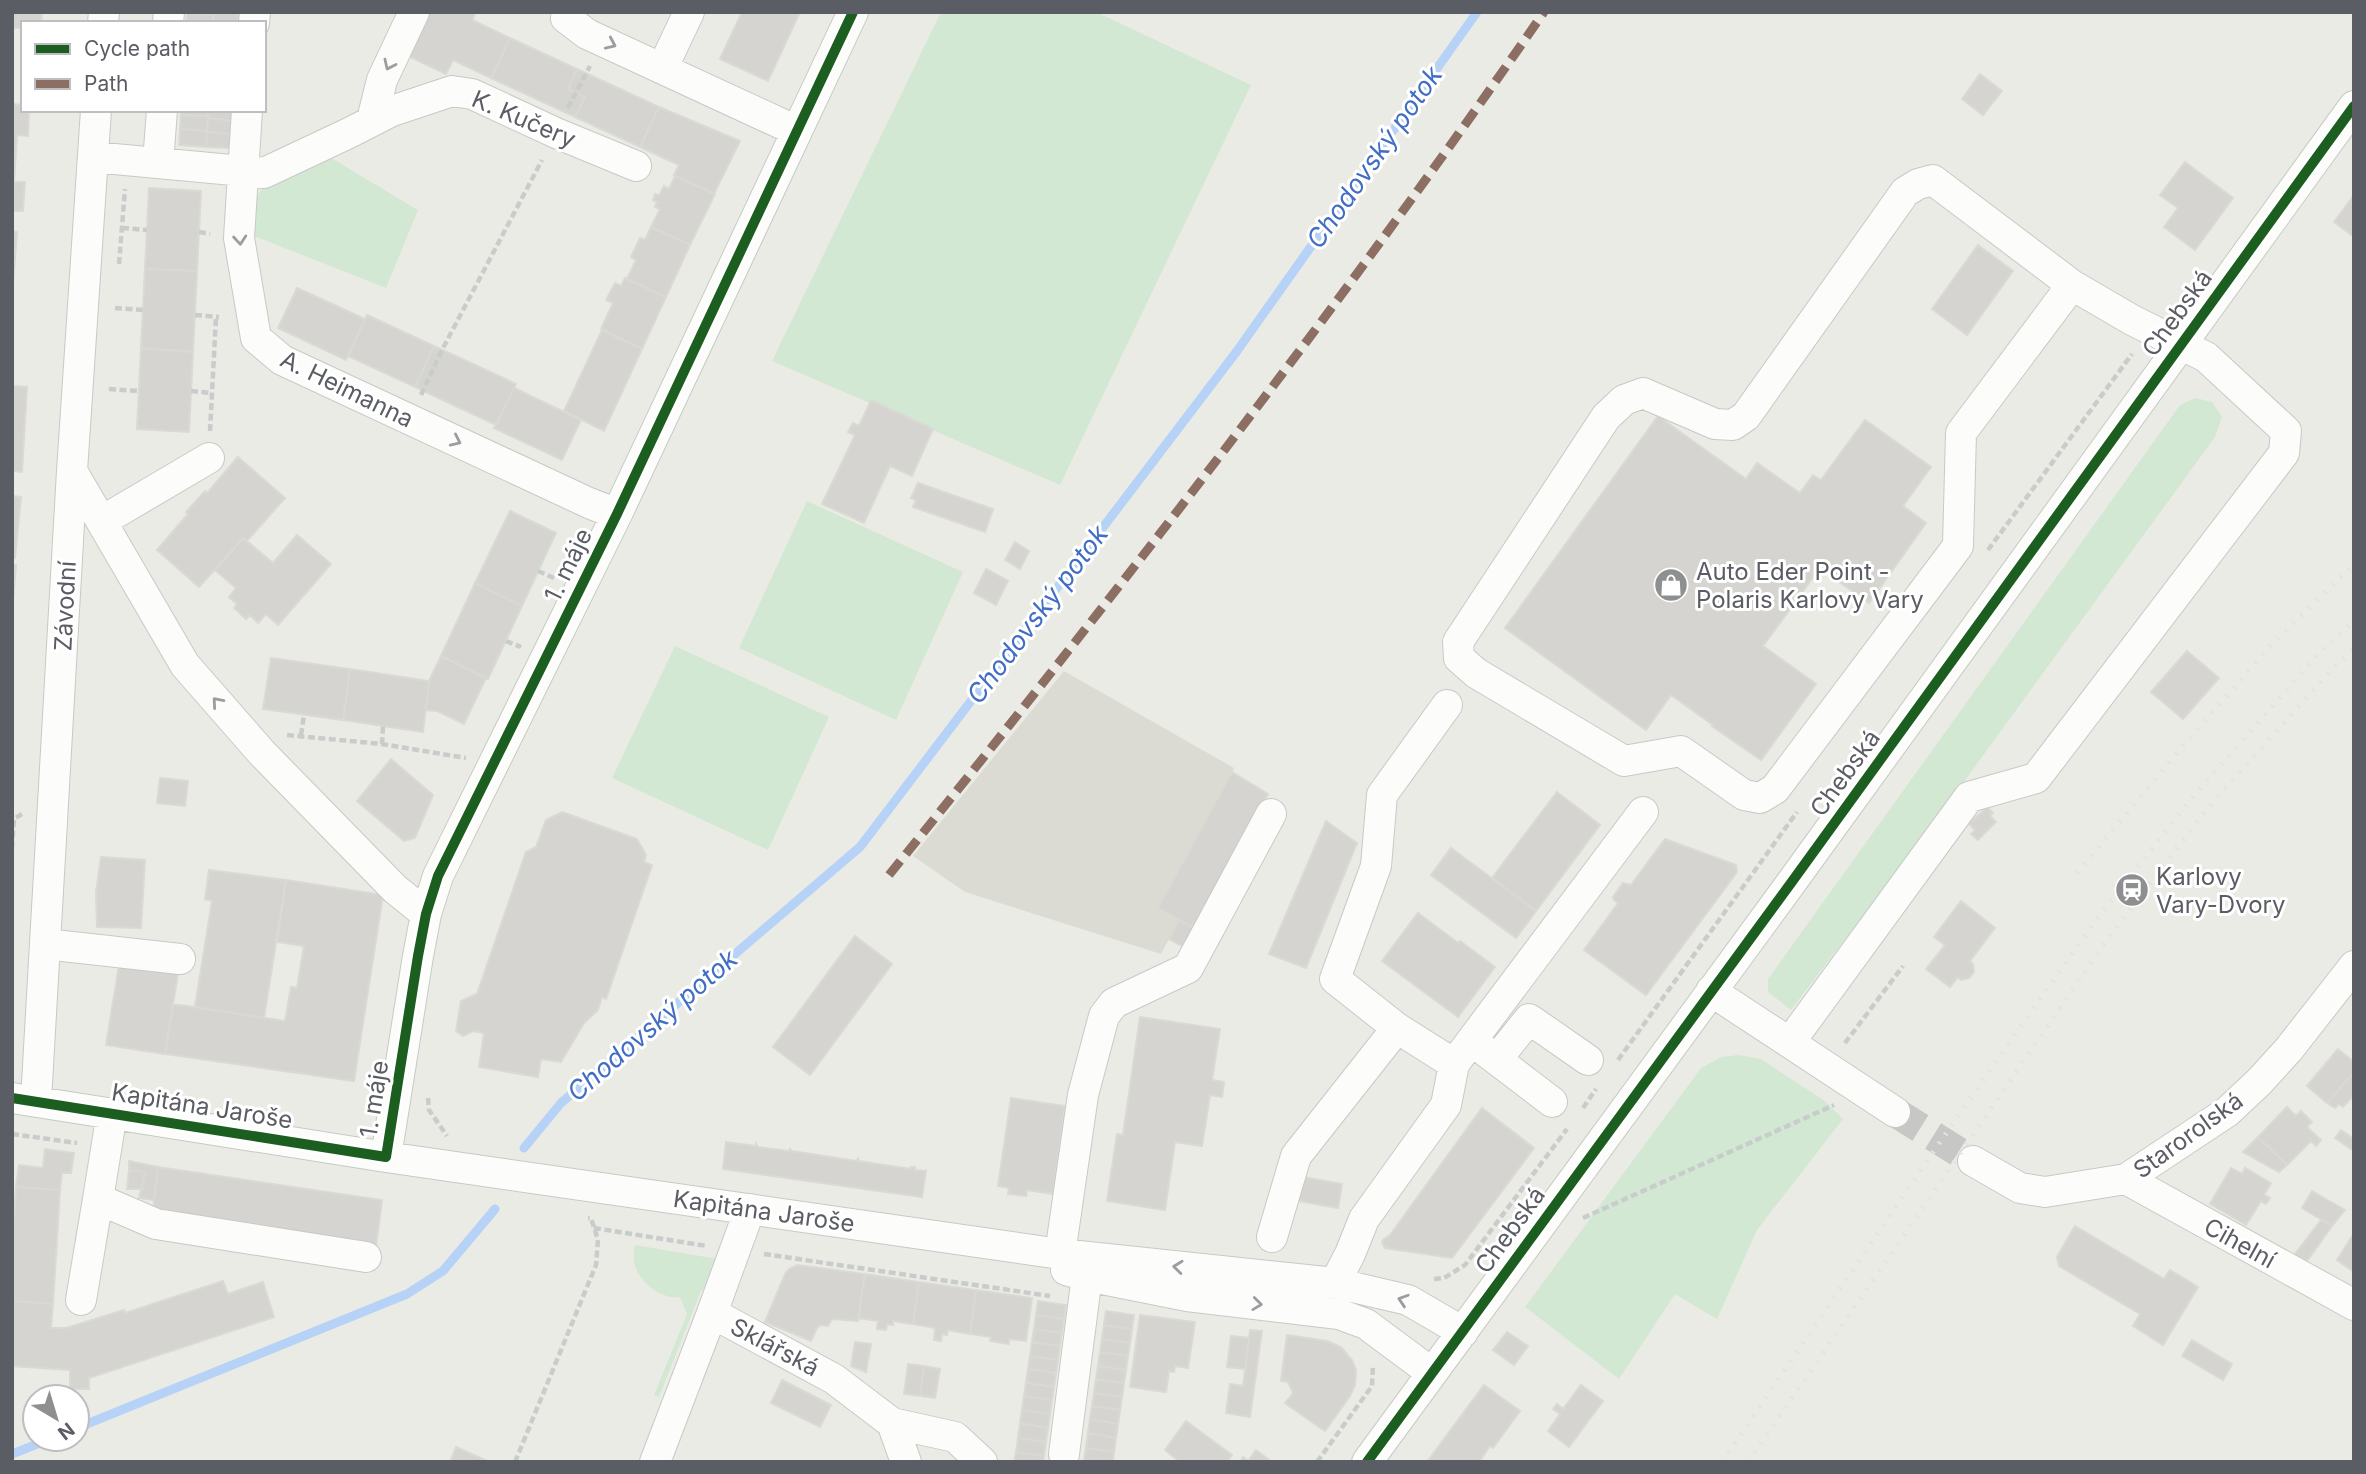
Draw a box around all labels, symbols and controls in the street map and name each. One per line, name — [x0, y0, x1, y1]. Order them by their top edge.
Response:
legend — [21, 21, 266, 112]
text: Cycle path — [84, 36, 190, 61]
one-way arrow — [604, 36, 616, 50]
one-way arrow — [384, 58, 398, 70]
water label: Chodovský potok — [1300, 59, 1449, 254]
text: Path — [84, 71, 129, 96]
street label: K. Kučery — [468, 84, 580, 154]
one-way arrow — [232, 235, 247, 246]
street label: Chebská — [2136, 264, 2218, 362]
street label: A. Heimanna — [276, 344, 418, 434]
one-way arrow — [449, 433, 461, 447]
water label: Chodovský potok — [960, 518, 1115, 709]
street label: 1. máje — [538, 524, 598, 606]
place label: Auto Eder Point - Polaris Karlovy Vary — [1696, 557, 1924, 614]
street label: Závodní — [48, 560, 82, 652]
shop icon: Auto Eder Point - Polaris Karlovy Vary — [1652, 566, 1690, 604]
one-way arrow — [213, 697, 225, 710]
street label: Chebská — [1804, 724, 1886, 822]
place label: Karlovy Vary-Dvory — [2156, 862, 2285, 919]
station icon: Karlovy Vary-Dvory — [2113, 871, 2151, 909]
water label: Chodovský potok — [561, 942, 744, 1107]
street label: 1. máje — [354, 1058, 394, 1140]
street label: Kapitána Jaroše — [109, 1077, 295, 1135]
street label: Starorolská — [2128, 1086, 2248, 1184]
street label: Chebská — [1469, 1181, 1551, 1279]
street label: Kapitána Jaroše — [671, 1184, 857, 1238]
street label: Cihelní — [2199, 1212, 2281, 1275]
one-way arrow — [1173, 1260, 1184, 1275]
one-way arrow — [1397, 1294, 1409, 1308]
one-way arrow — [1251, 1297, 1263, 1312]
street label: Sklářská — [726, 1312, 824, 1382]
north arrow — [21, 1383, 91, 1453]
text: N — [53, 1417, 79, 1445]

